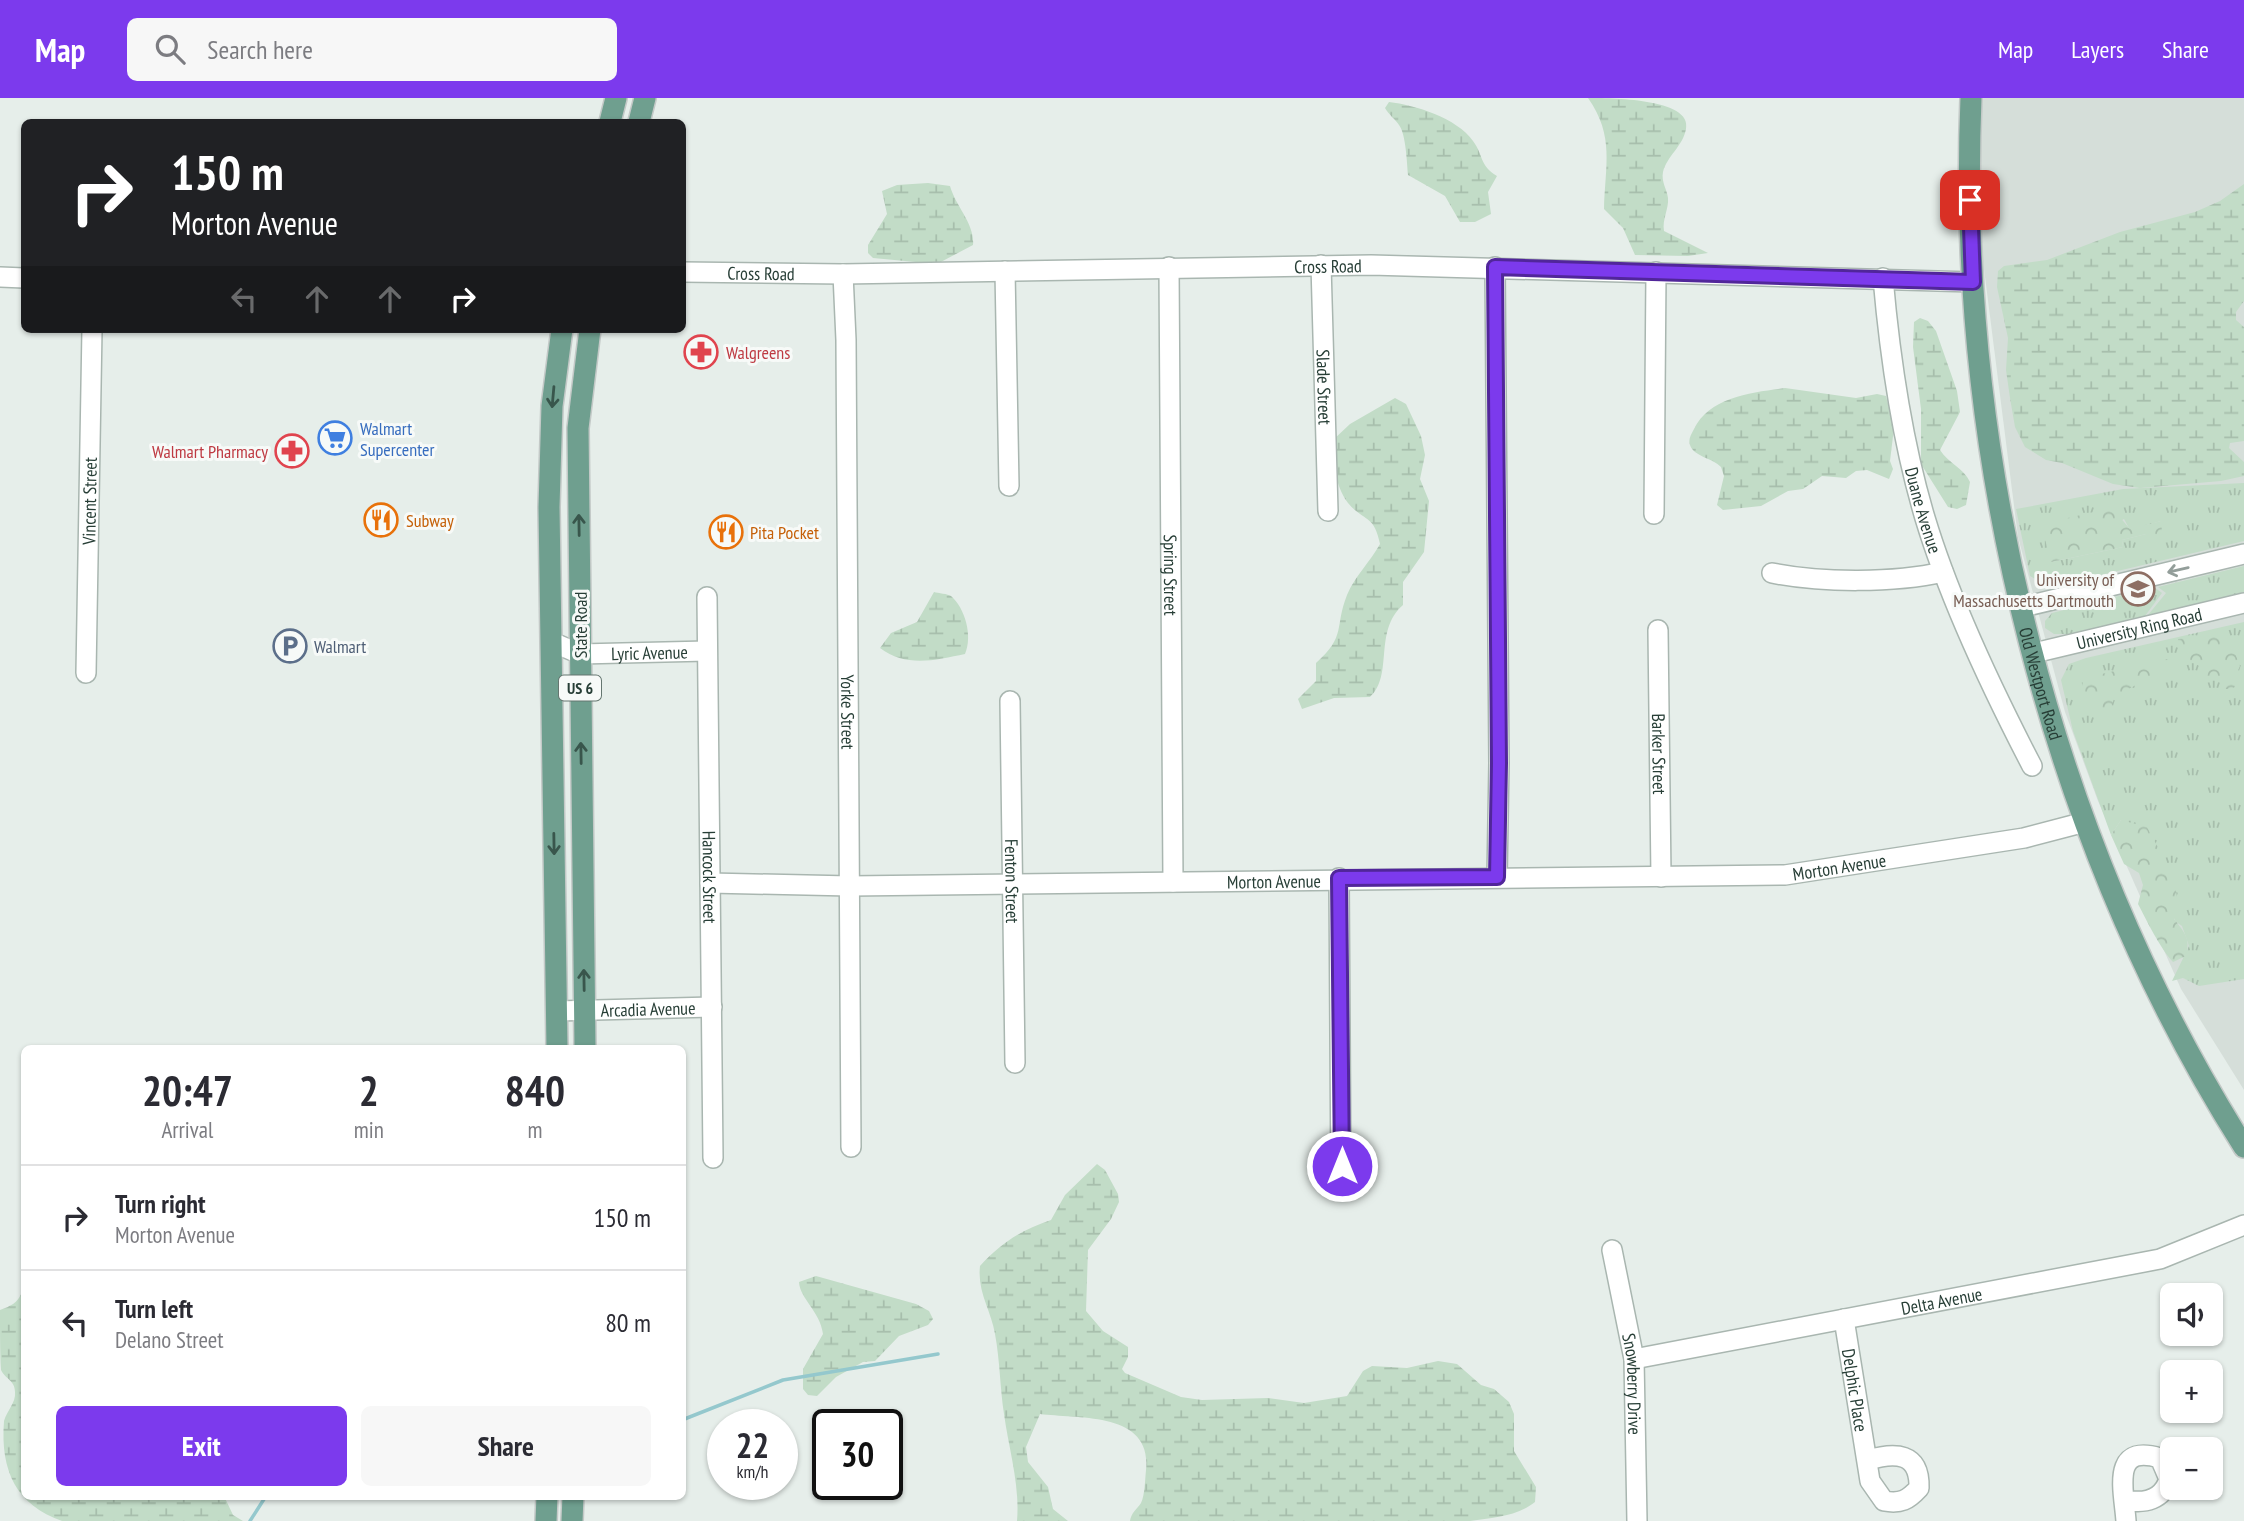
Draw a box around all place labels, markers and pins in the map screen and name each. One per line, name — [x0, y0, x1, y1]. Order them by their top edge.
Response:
pin — [1940, 170, 2000, 230]
pharmacy icon: Walgreens — [682, 333, 720, 371]
place label: Walgreens — [726, 341, 790, 364]
place label: Walmart Supercenter — [360, 417, 434, 461]
supermarket icon: Walmart Supercenter — [316, 419, 354, 457]
pharmacy icon: Walmart Pharmacy — [273, 432, 311, 470]
place label: Walmart Pharmacy — [152, 440, 268, 463]
restaurant icon: Subway — [362, 501, 400, 539]
place label: Subway — [406, 509, 454, 532]
restaurant icon: Pita Pocket — [707, 513, 745, 551]
place label: Pita Pocket — [750, 521, 819, 544]
place label: University of Massachusetts Dartmouth — [1953, 568, 2115, 612]
school or university icon: University of Massachusetts Dartmouth — [2119, 570, 2157, 608]
parking icon: Walmart — [271, 627, 309, 665]
place label: Walmart — [314, 635, 366, 658]

